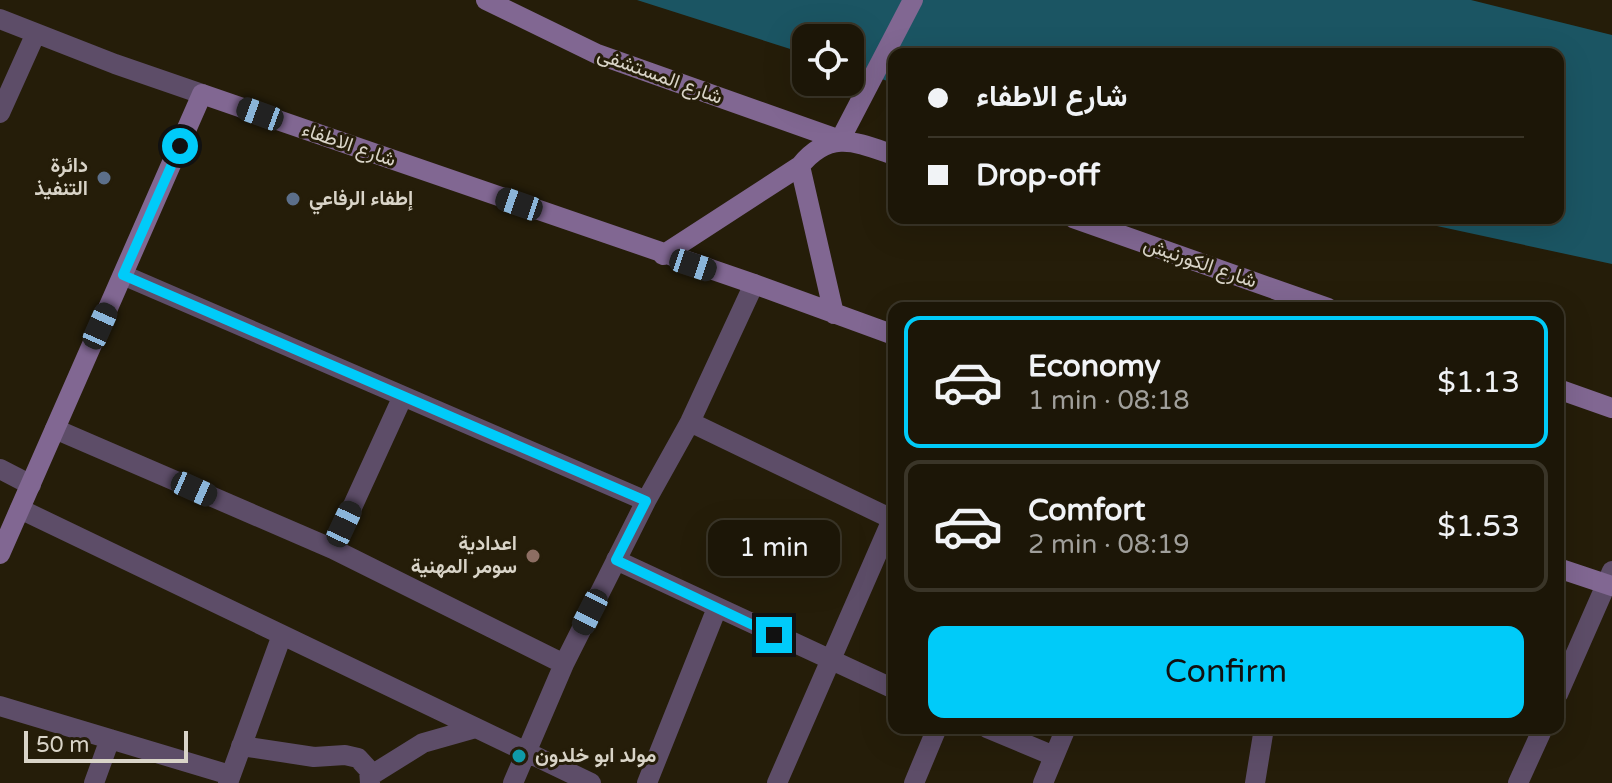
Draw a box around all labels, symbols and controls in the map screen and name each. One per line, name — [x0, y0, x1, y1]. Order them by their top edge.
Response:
map controls — [792, 24, 864, 96]
button: locate — [792, 24, 864, 96]
street label: شارع المستشفى — [594, 42, 726, 111]
text: شارع الاطفاء — [976, 78, 1128, 115]
car — [233, 95, 287, 133]
street label: شارع الاطفاء — [299, 118, 399, 173]
route start — [162, 128, 198, 164]
place label: دائرة التنفيذ — [34, 154, 88, 201]
text: Drop-off — [976, 157, 1100, 194]
marker: دائرة التنفيذ — [95, 169, 113, 187]
car — [492, 185, 546, 223]
place label: إطفاء الرفاعي — [309, 187, 413, 215]
marker: إطفاء الرفاعي — [284, 190, 302, 208]
street label: شارع الكورنيش — [1140, 232, 1260, 295]
car — [666, 246, 720, 284]
car — [79, 299, 121, 353]
icon: car — [932, 346, 1004, 418]
text: Economy — [1028, 348, 1161, 385]
text: $1.13 — [1437, 364, 1520, 401]
text: 1 min · 08:18 — [1028, 385, 1190, 416]
car — [167, 468, 221, 510]
icon: car — [932, 490, 1004, 562]
text: Comfort — [1028, 492, 1146, 529]
car — [323, 497, 365, 551]
text: $1.53 — [1437, 508, 1520, 545]
callout: 1 min — [708, 519, 840, 575]
text: 2 min · 08:19 — [1028, 529, 1190, 560]
place label: اعدادية سومر المهنية — [411, 532, 517, 579]
text: 1 min — [739, 532, 809, 563]
marker: اعدادية سومر المهنية — [524, 547, 542, 565]
car — [568, 585, 612, 639]
route end — [756, 617, 792, 653]
button: Confirm — [928, 626, 1524, 718]
scale bar — [24, 727, 188, 763]
text: 50 m — [36, 732, 90, 758]
place label: مولد ابو خلدون — [535, 744, 657, 768]
marker: مولد ابو خلدون — [510, 747, 528, 765]

